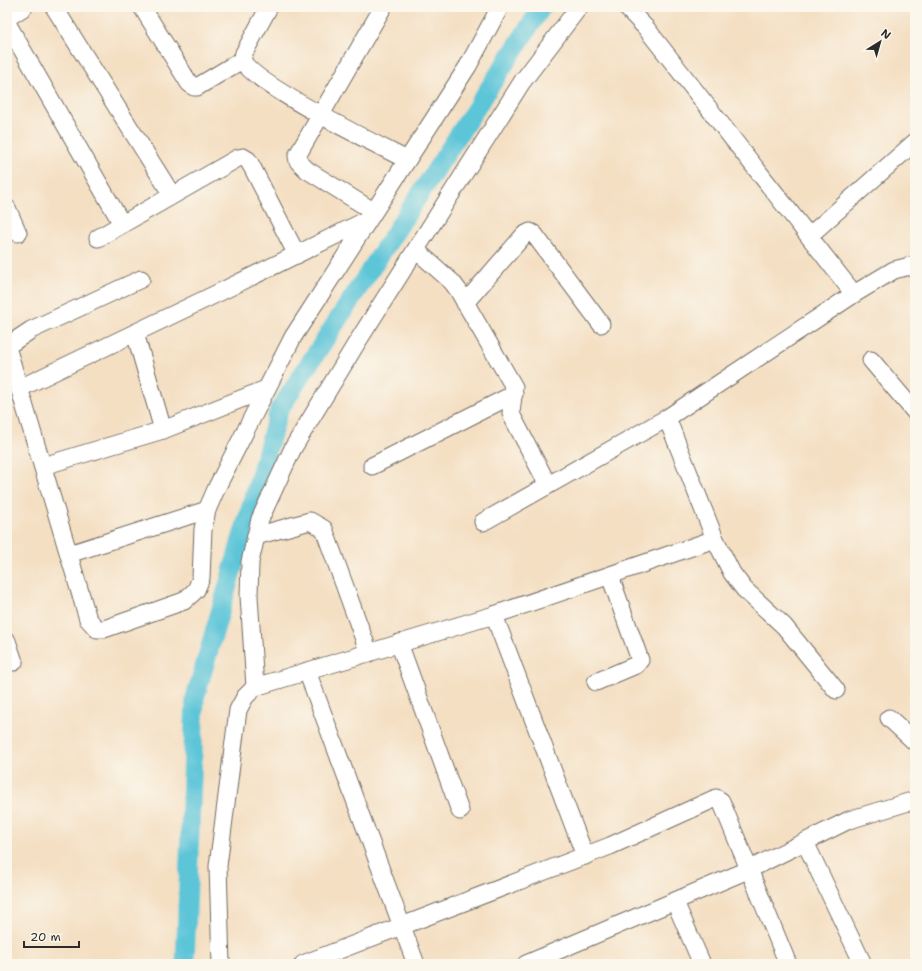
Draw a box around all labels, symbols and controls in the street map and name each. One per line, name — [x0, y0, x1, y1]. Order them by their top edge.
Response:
north arrow — [860, 22, 900, 62]
text: N — [878, 26, 894, 43]
scale bar — [24, 923, 79, 949]
text: 20 m — [30, 929, 61, 945]

